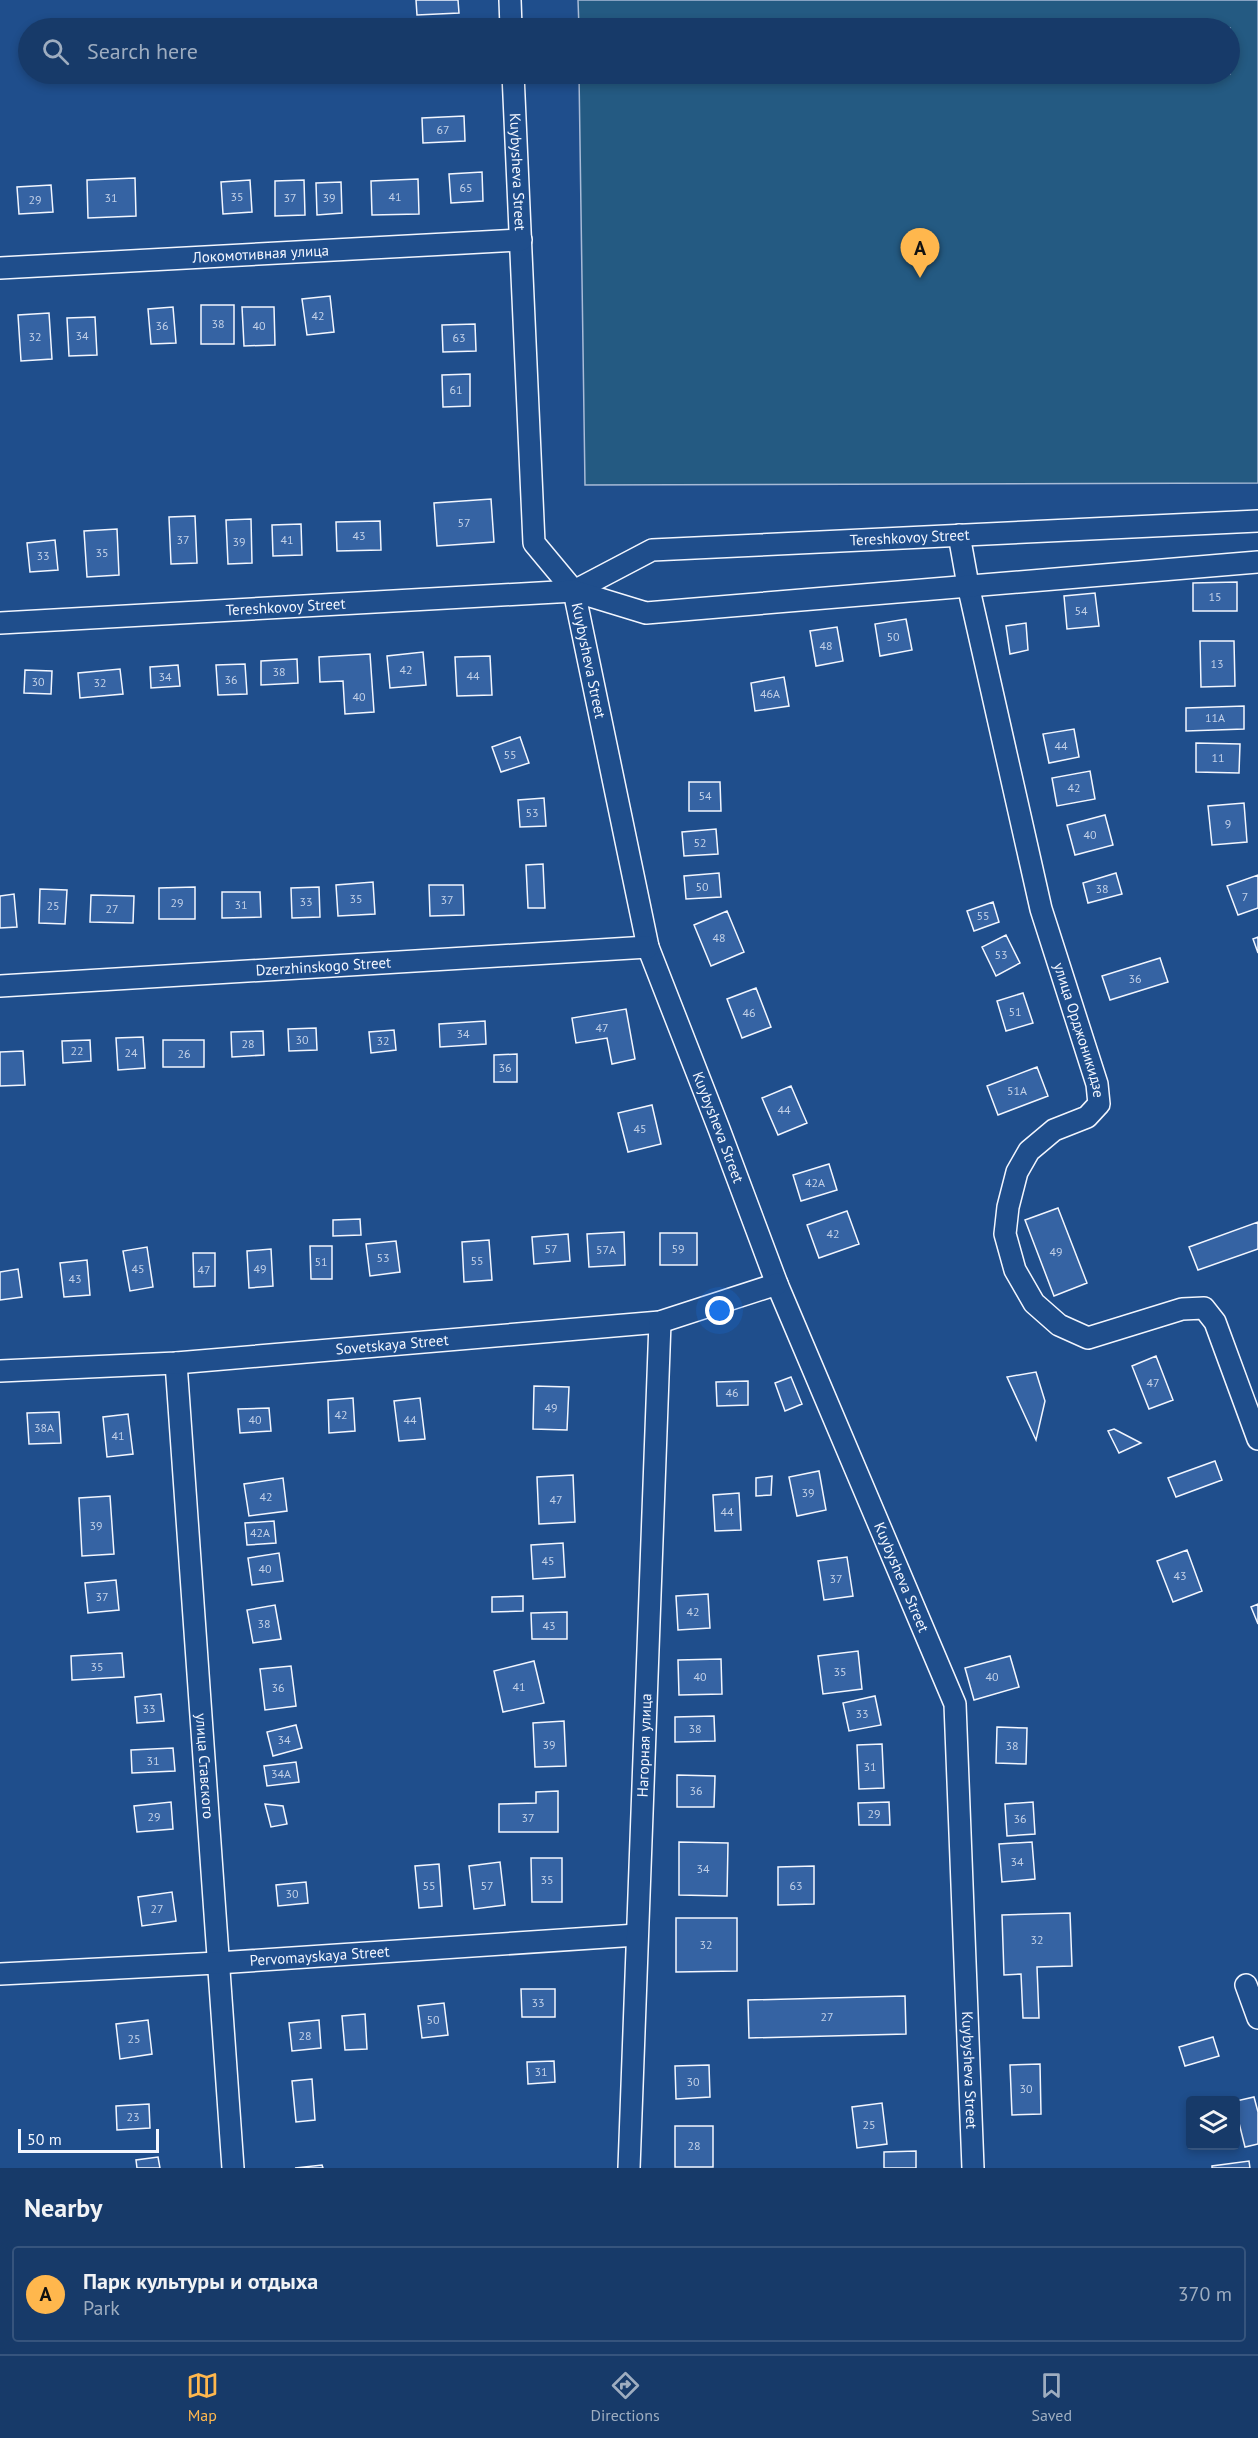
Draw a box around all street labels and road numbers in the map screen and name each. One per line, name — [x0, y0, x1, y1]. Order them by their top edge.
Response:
street label: Kuybysheva Street — [506, 113, 530, 231]
street label: Локомотивная улица — [191, 240, 329, 267]
street label: Tereshkovoy Street — [849, 525, 970, 550]
street label: Tereshkovoy Street — [225, 594, 346, 619]
street label: Kuybysheva Street — [568, 601, 610, 720]
street label: Dzerzhinskogo Street — [255, 952, 392, 980]
street label: улица Орджоникидзе — [1050, 960, 1108, 1098]
street label: Kuybysheva Street — [689, 1069, 748, 1185]
street label: Sovetskaya Street — [335, 1330, 449, 1358]
street label: Kuybysheva Street — [870, 1519, 933, 1635]
street label: Нагорная улица — [633, 1693, 655, 1798]
street label: улица Ставского — [192, 1712, 218, 1819]
street label: Pervomayskaya Street — [249, 1942, 390, 1970]
street label: Kuybysheva Street — [958, 2011, 981, 2129]

